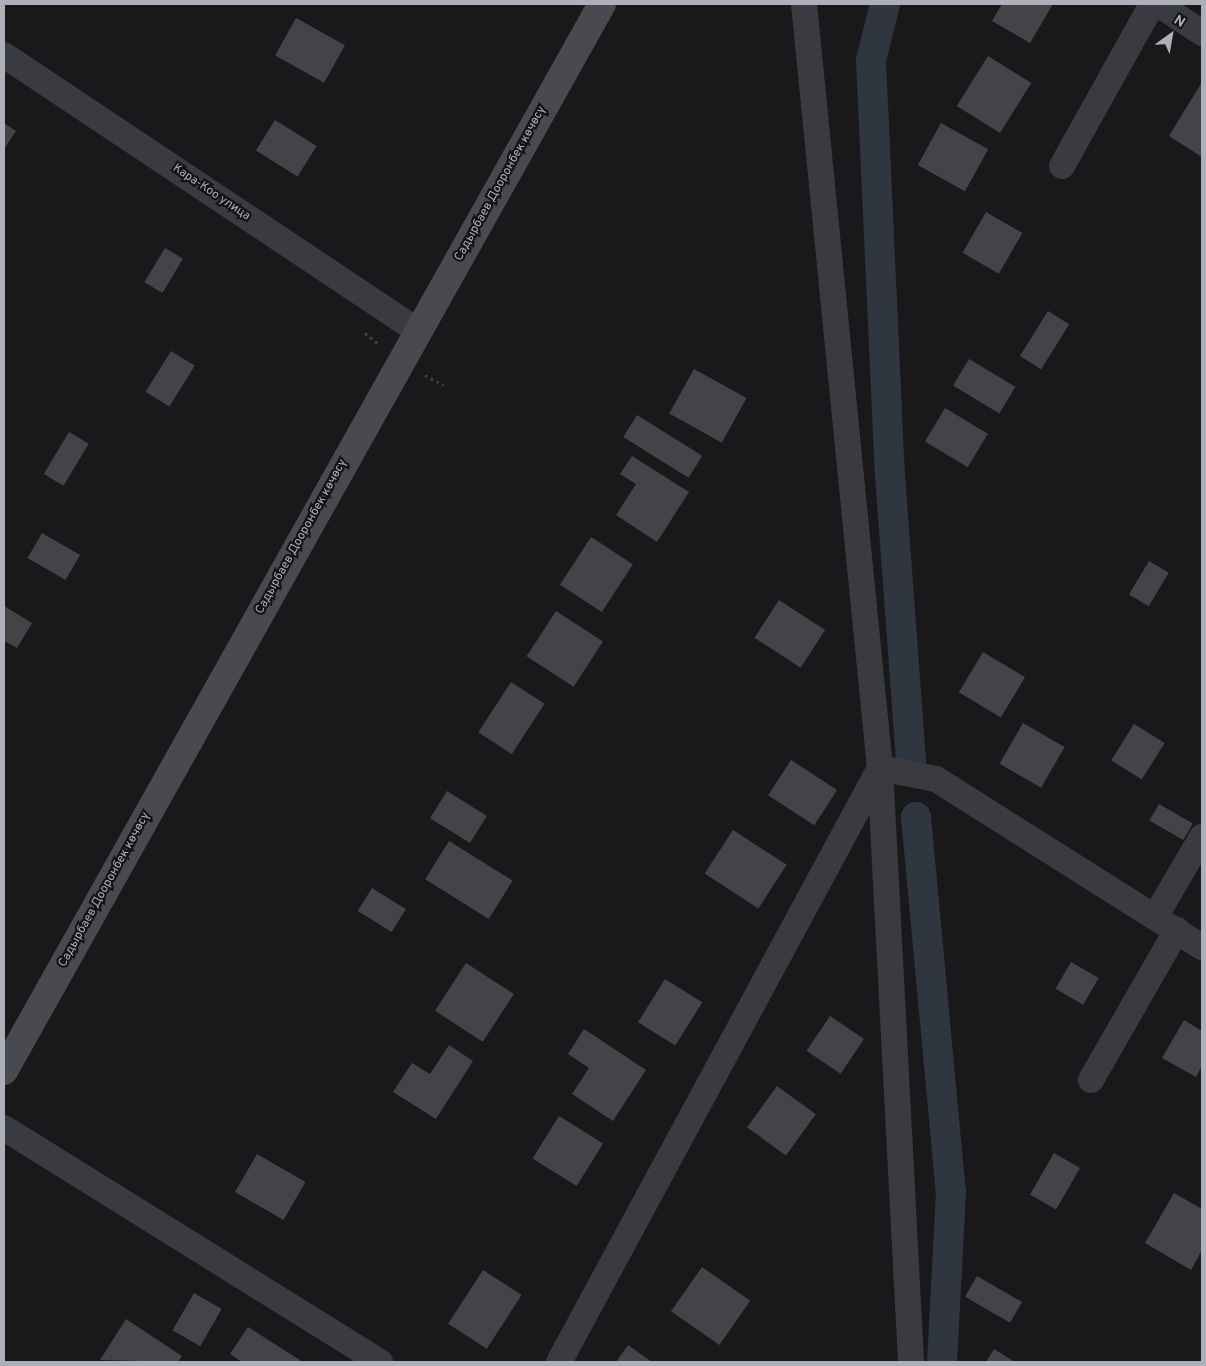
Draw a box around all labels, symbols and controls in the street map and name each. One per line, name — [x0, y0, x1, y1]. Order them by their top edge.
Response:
north arrow — [1146, 10, 1196, 60]
text: N — [1170, 12, 1188, 32]
street label: Садырбаев Дооронбек көчөсү — [452, 104, 550, 264]
street label: Кара-Коо улица — [169, 162, 253, 224]
street label: Садырбаев Дооронбек көчөсү — [253, 457, 351, 617]
street label: Садырбаев Дооронбек көчөсү — [56, 810, 154, 970]

